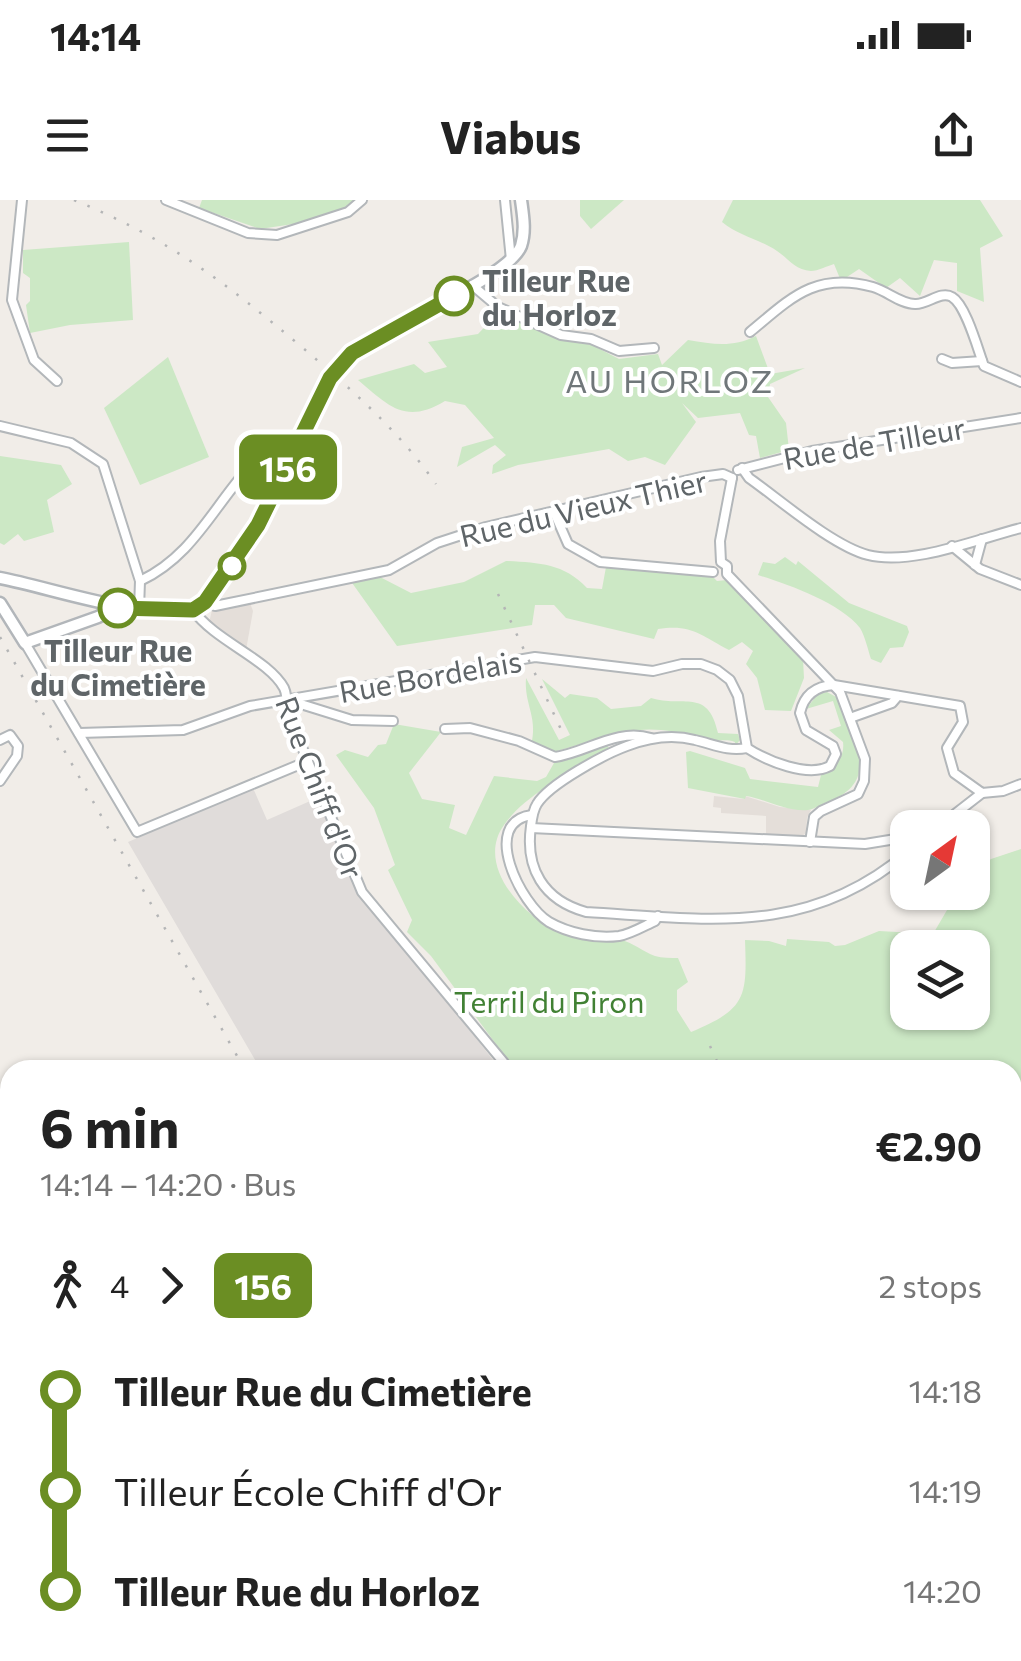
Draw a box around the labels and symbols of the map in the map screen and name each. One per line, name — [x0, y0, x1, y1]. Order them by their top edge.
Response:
place label: Tilleur Rue du Horloz — [482, 261, 630, 332]
marker: Tilleur Rue du Horloz — [435, 277, 473, 315]
district label: AU HORLOZ — [565, 360, 775, 400]
street label: Rue de Tilleur — [780, 408, 968, 476]
line badge: 156 — [230, 434, 346, 500]
street label: Rue du Vieux Thier — [456, 461, 710, 553]
unlabelled marker — [219, 553, 245, 579]
marker: Tilleur Rue du Cimetière — [99, 589, 137, 627]
place label: Tilleur Rue du Cimetière — [30, 631, 206, 702]
street label: Rue Bordelais — [336, 641, 524, 709]
street label: Rue Chiff d'Or — [269, 691, 373, 883]
north arrow — [890, 810, 990, 910]
park label: Terril du Piron — [454, 982, 644, 1019]

